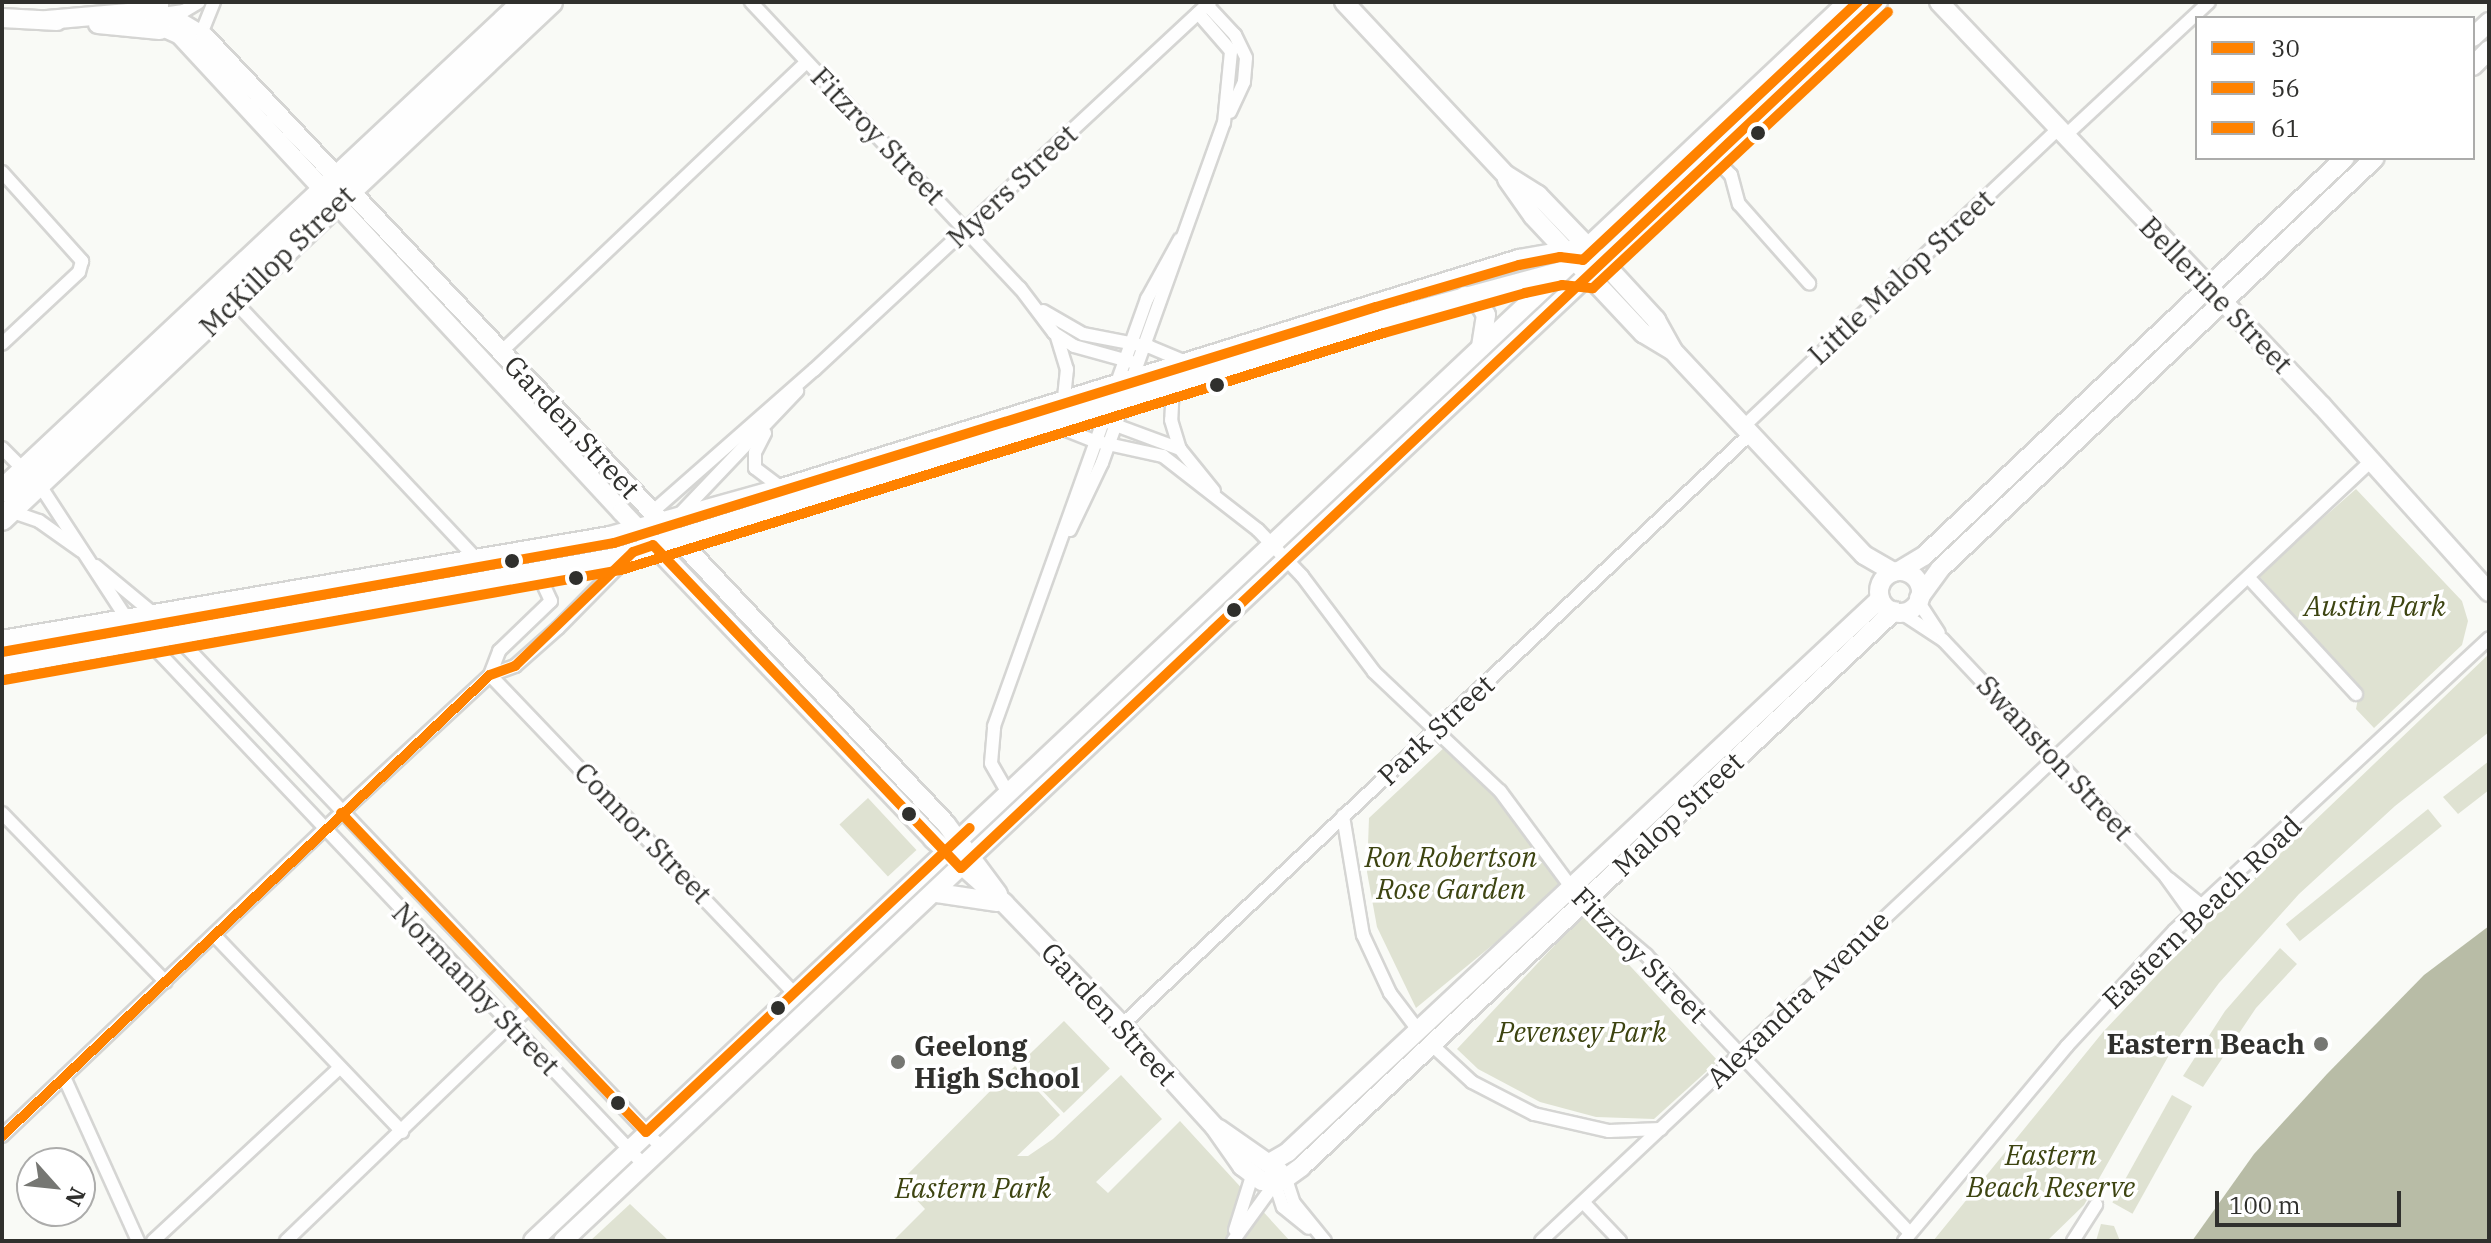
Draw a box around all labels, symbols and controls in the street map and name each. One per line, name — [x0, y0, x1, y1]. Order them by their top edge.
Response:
legend — [2195, 16, 2475, 160]
text: 30 — [2271, 32, 2300, 64]
street label: Fitzroy Street — [804, 60, 952, 212]
text: 56 — [2271, 72, 2300, 104]
text: 61 — [2271, 112, 2300, 144]
street label: Myers Street — [940, 117, 1084, 255]
unlabelled marker — [1750, 125, 1766, 141]
street label: McKillop Street — [193, 179, 361, 343]
street label: Little Malop Street — [1801, 183, 2001, 371]
street label: Bellerine Street — [2133, 210, 2299, 380]
street label: Garden Street — [497, 349, 647, 505]
unlabelled marker — [1209, 377, 1225, 393]
unlabelled marker — [504, 553, 520, 569]
unlabelled marker — [568, 570, 584, 586]
park label: Austin Park — [2304, 589, 2446, 623]
unlabelled marker — [1226, 602, 1242, 618]
street label: Park Street — [1371, 668, 1501, 792]
street label: Swanston Street — [1970, 669, 2140, 847]
street label: Malop Street — [1606, 745, 1750, 883]
street label: Connor Street — [567, 756, 719, 910]
unlabelled marker — [901, 806, 917, 822]
street label: Eastern Beach Road — [2096, 809, 2308, 1015]
park label: Ron Robertson Rose Garden — [1365, 840, 1537, 906]
street label: Fitzroy Street — [1565, 880, 1715, 1030]
street label: Normanby Street — [385, 896, 567, 1082]
street label: Alexandra Avenue — [1700, 903, 1896, 1095]
street label: Garden Street — [1034, 936, 1184, 1092]
unlabelled marker — [770, 1000, 786, 1016]
park label: Pevensey Park — [1497, 1015, 1667, 1049]
place label: Eastern Beach — [2106, 1027, 2305, 1061]
place label: Geelong High School — [914, 1029, 1080, 1095]
marker: Eastern Beach — [2312, 1035, 2330, 1053]
marker: Geelong High School — [889, 1053, 907, 1071]
unlabelled marker — [610, 1095, 626, 1111]
park label: Eastern Beach Reserve — [1967, 1138, 2135, 1204]
north arrow — [16, 1147, 96, 1227]
park label: Eastern Park — [895, 1171, 1051, 1205]
scale bar — [2219, 1175, 2405, 1225]
text: N — [59, 1183, 93, 1212]
text: 100 m — [2229, 1189, 2301, 1221]

